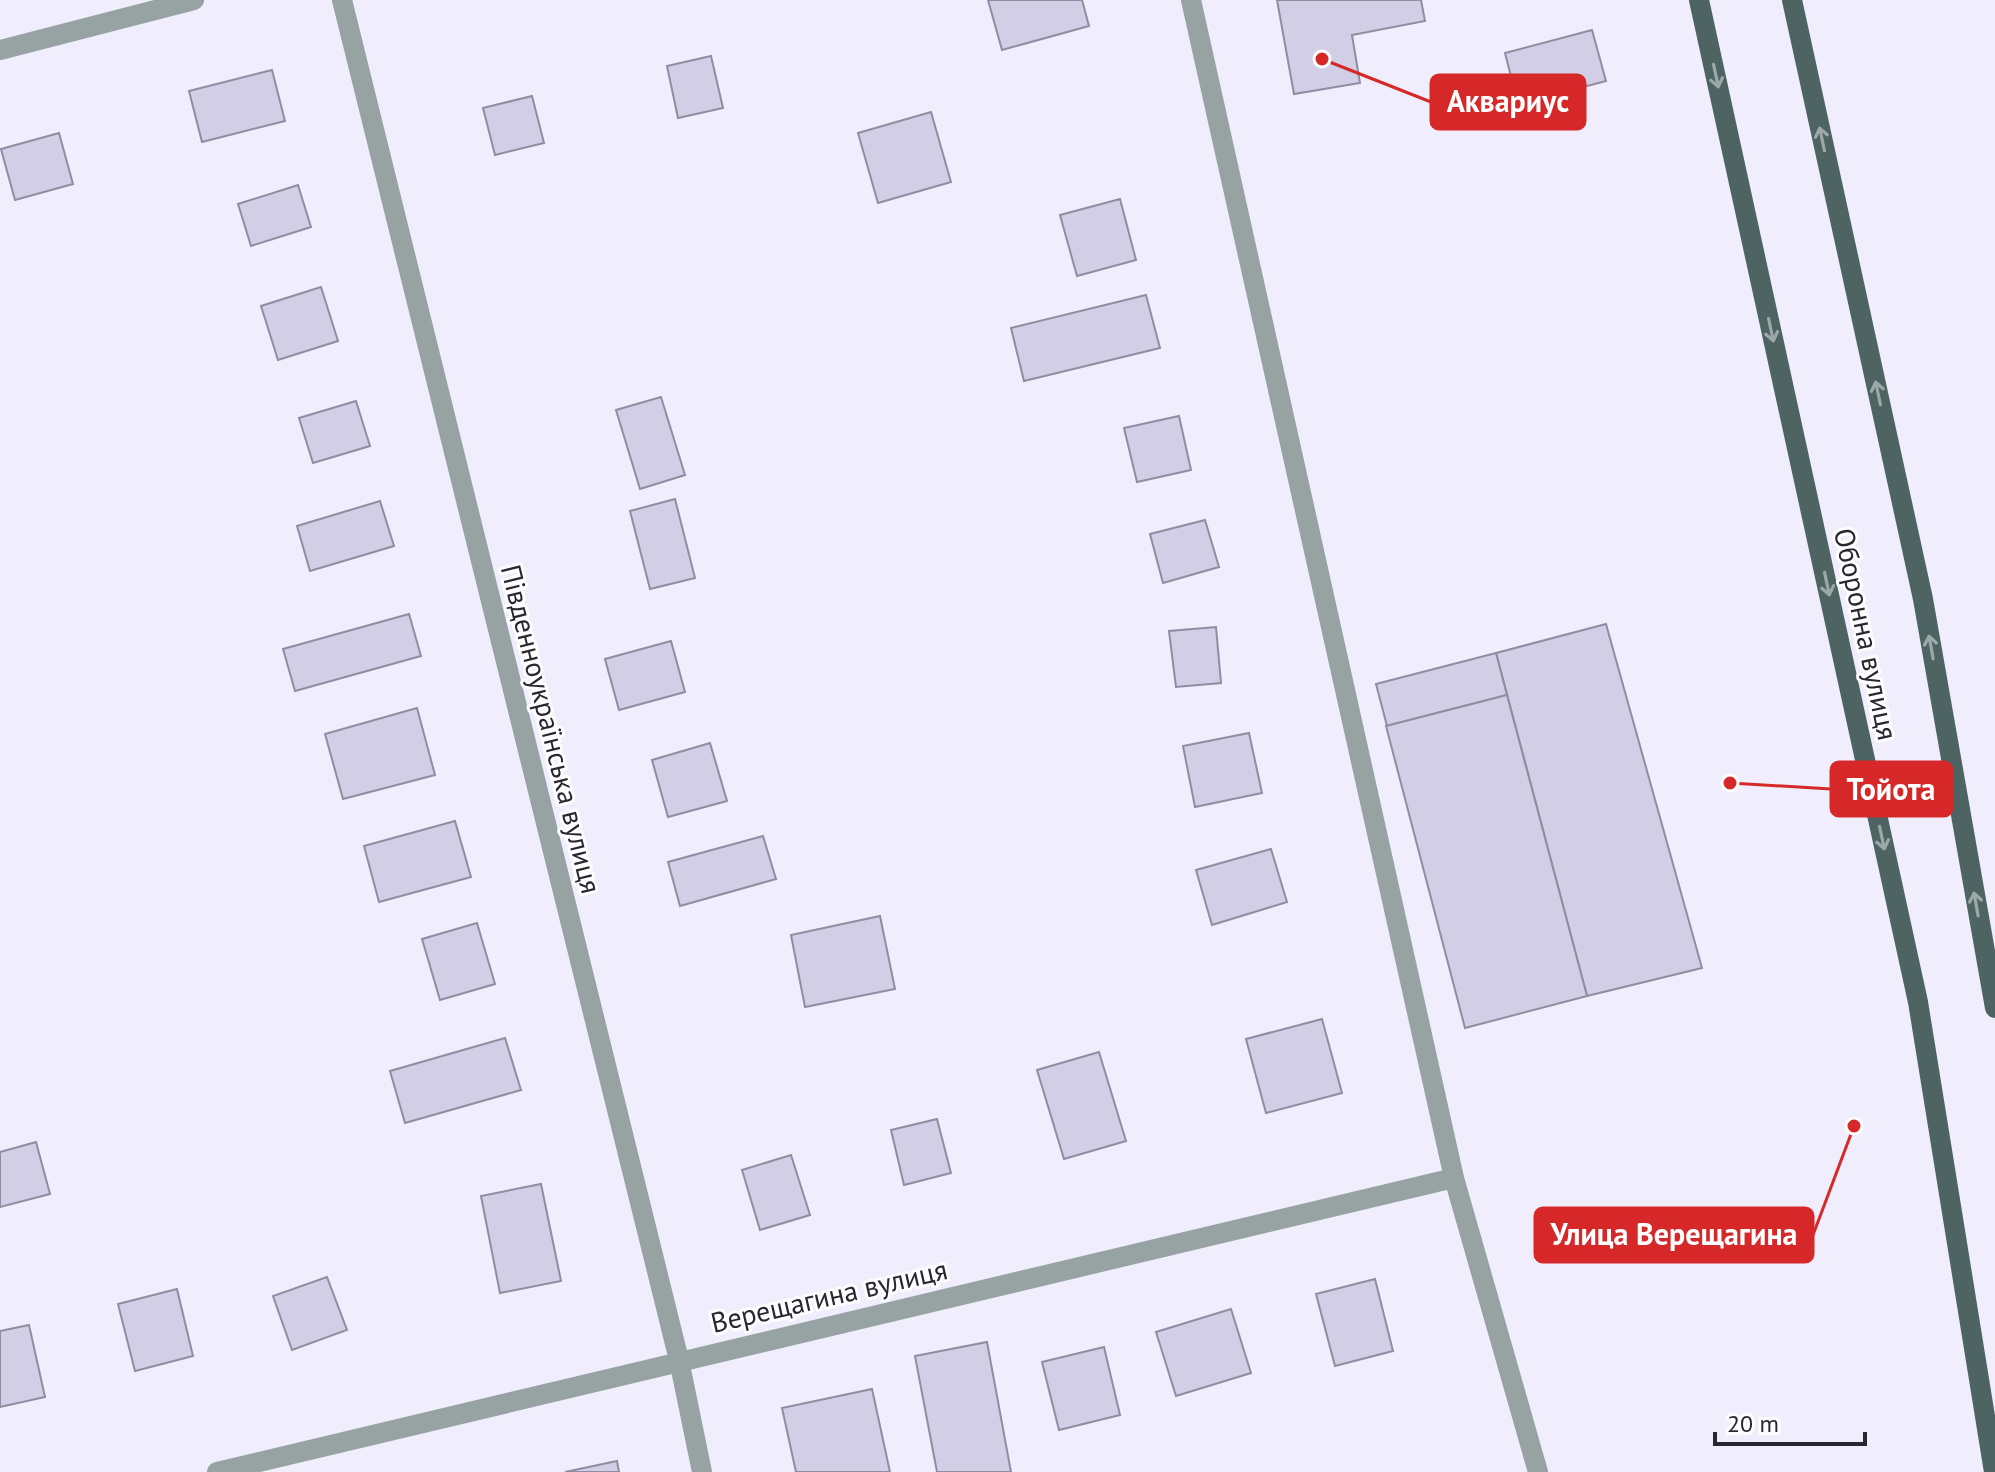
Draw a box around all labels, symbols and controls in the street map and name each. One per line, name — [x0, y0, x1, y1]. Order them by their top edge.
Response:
one-way arrow — [1709, 63, 1724, 89]
callout: Аквариус — [1431, 75, 1585, 129]
text: Аквариус — [1447, 81, 1569, 120]
one-way arrow — [1814, 127, 1829, 152]
one-way arrow — [1764, 317, 1779, 343]
one-way arrow — [1870, 381, 1885, 406]
street label: Оборонна вулиця — [1826, 525, 1907, 743]
street label: Південноукраїнська вулиця — [493, 561, 610, 897]
one-way arrow — [1820, 571, 1835, 597]
one-way arrow — [1923, 635, 1938, 661]
callout: Тойота — [1831, 762, 1952, 816]
text: Тойота — [1847, 769, 1935, 808]
one-way arrow — [1875, 825, 1890, 851]
one-way arrow — [1967, 891, 1982, 917]
callout: Улица Верещагина — [1535, 1208, 1813, 1262]
text: Улица Верещагина — [1550, 1214, 1797, 1253]
street label: Верещагина вулиця — [707, 1250, 951, 1341]
scale bar — [1715, 1396, 1865, 1446]
text: 20 m — [1727, 1408, 1779, 1439]

